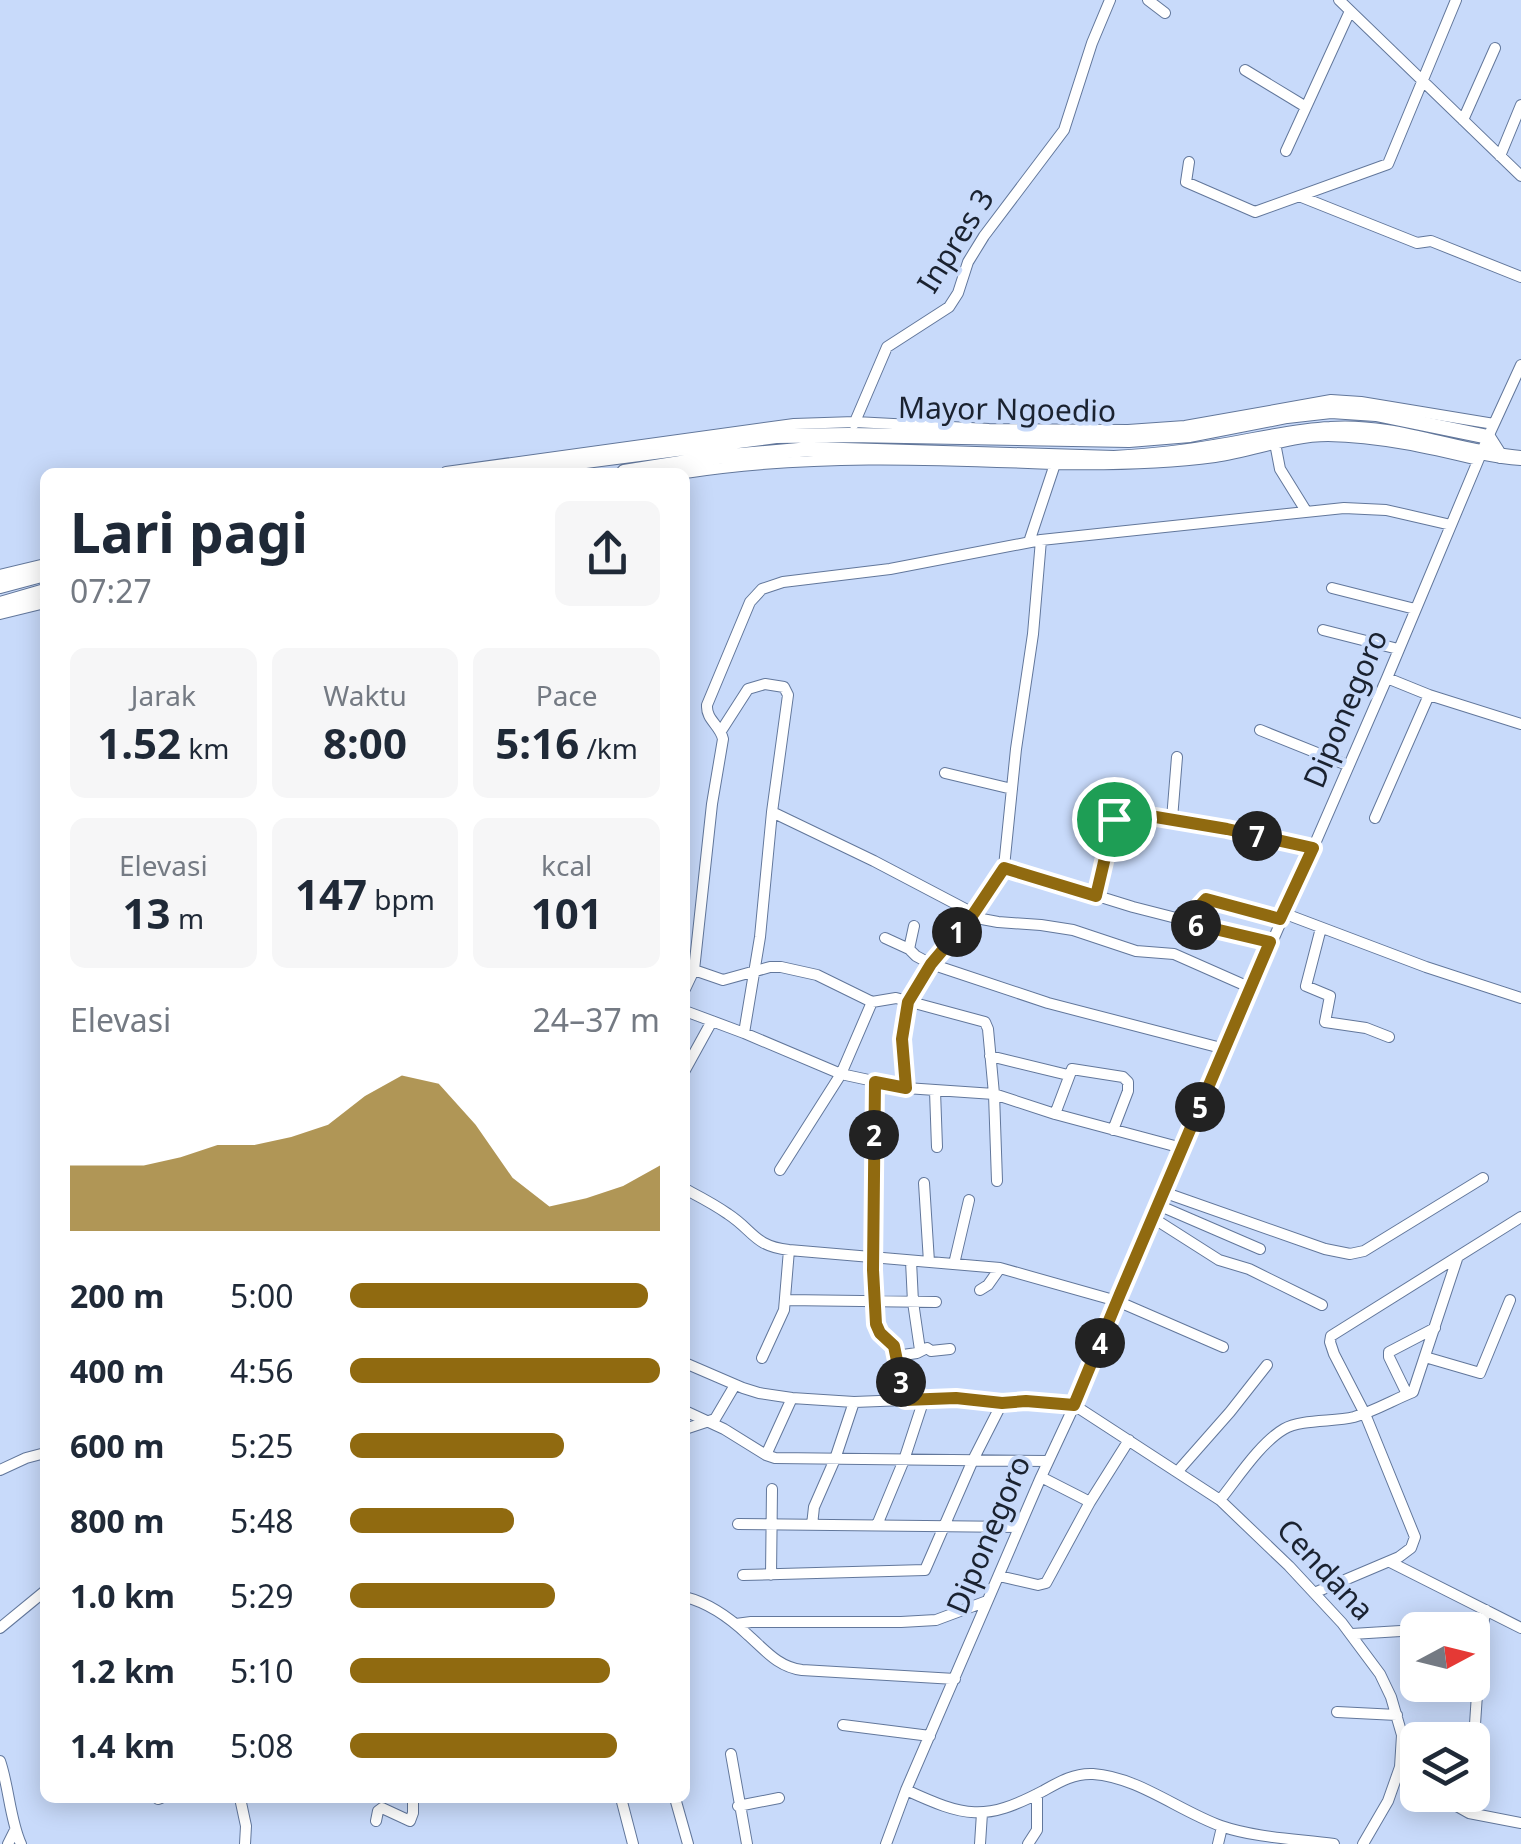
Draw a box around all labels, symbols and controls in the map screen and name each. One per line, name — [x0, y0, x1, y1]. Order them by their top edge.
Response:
street label: Inpres 3 — [907, 180, 1003, 300]
street label: Mayor Ngoedio — [898, 386, 1117, 431]
text: Lari pagi — [70, 494, 308, 569]
button: share — [555, 501, 660, 606]
text: 07:27 — [70, 569, 152, 612]
street label: Diponegoro — [1293, 623, 1396, 794]
text: Jarak — [131, 676, 196, 714]
text: Waktu — [323, 676, 407, 714]
text: Pace — [536, 676, 598, 714]
text: 1.52 — [97, 714, 181, 771]
text: 8:00 — [323, 714, 407, 771]
text: 5:16 — [495, 714, 579, 771]
text: km — [181, 729, 229, 767]
text: /km — [579, 729, 638, 767]
pin — [1072, 777, 1157, 862]
icon: arrive — [1087, 792, 1142, 847]
pin: 7 — [1232, 811, 1282, 861]
text: 7 — [1249, 817, 1265, 855]
text: Elevasi — [119, 846, 208, 884]
text: kcal — [541, 846, 592, 884]
text: 147 — [295, 865, 367, 922]
text: bpm — [367, 880, 435, 918]
text: 13 — [123, 884, 171, 941]
text: 101 — [531, 884, 603, 941]
text: m — [171, 899, 204, 937]
pin: 6 — [1171, 900, 1221, 950]
text: 6 — [1188, 906, 1204, 944]
pin: 1 — [932, 907, 982, 957]
text: 1 — [949, 913, 965, 951]
text: Elevasi — [70, 998, 171, 1041]
text: 24–37 m — [533, 998, 660, 1041]
pin: 5 — [1175, 1082, 1225, 1132]
text: 5 — [1192, 1088, 1208, 1126]
pin: 2 — [849, 1110, 899, 1160]
text: 2 — [866, 1116, 882, 1154]
text: 200 m — [70, 1274, 164, 1317]
text: 5:00 — [230, 1274, 294, 1317]
pin: 4 — [1075, 1318, 1125, 1368]
text: 4 — [1092, 1324, 1108, 1362]
text: 400 m — [70, 1349, 164, 1392]
text: 4:56 — [230, 1349, 294, 1392]
pin: 3 — [876, 1357, 926, 1407]
text: 3 — [893, 1363, 909, 1401]
text: 600 m — [70, 1424, 164, 1467]
text: 5:25 — [230, 1424, 294, 1467]
street label: Diponegoro — [936, 1449, 1039, 1620]
text: 800 m — [70, 1499, 164, 1542]
text: 5:48 — [230, 1499, 294, 1542]
street label: Cendana — [1268, 1509, 1384, 1629]
text: 1.0 km — [70, 1574, 175, 1617]
text: 5:29 — [230, 1574, 294, 1617]
north arrow — [1400, 1612, 1490, 1702]
map controls — [1400, 1612, 1490, 1812]
text: 1.2 km — [70, 1649, 175, 1692]
text: 5:10 — [230, 1649, 294, 1692]
button: layers — [1400, 1722, 1490, 1812]
text: 1.4 km — [70, 1724, 175, 1767]
text: 5:08 — [230, 1724, 294, 1767]

